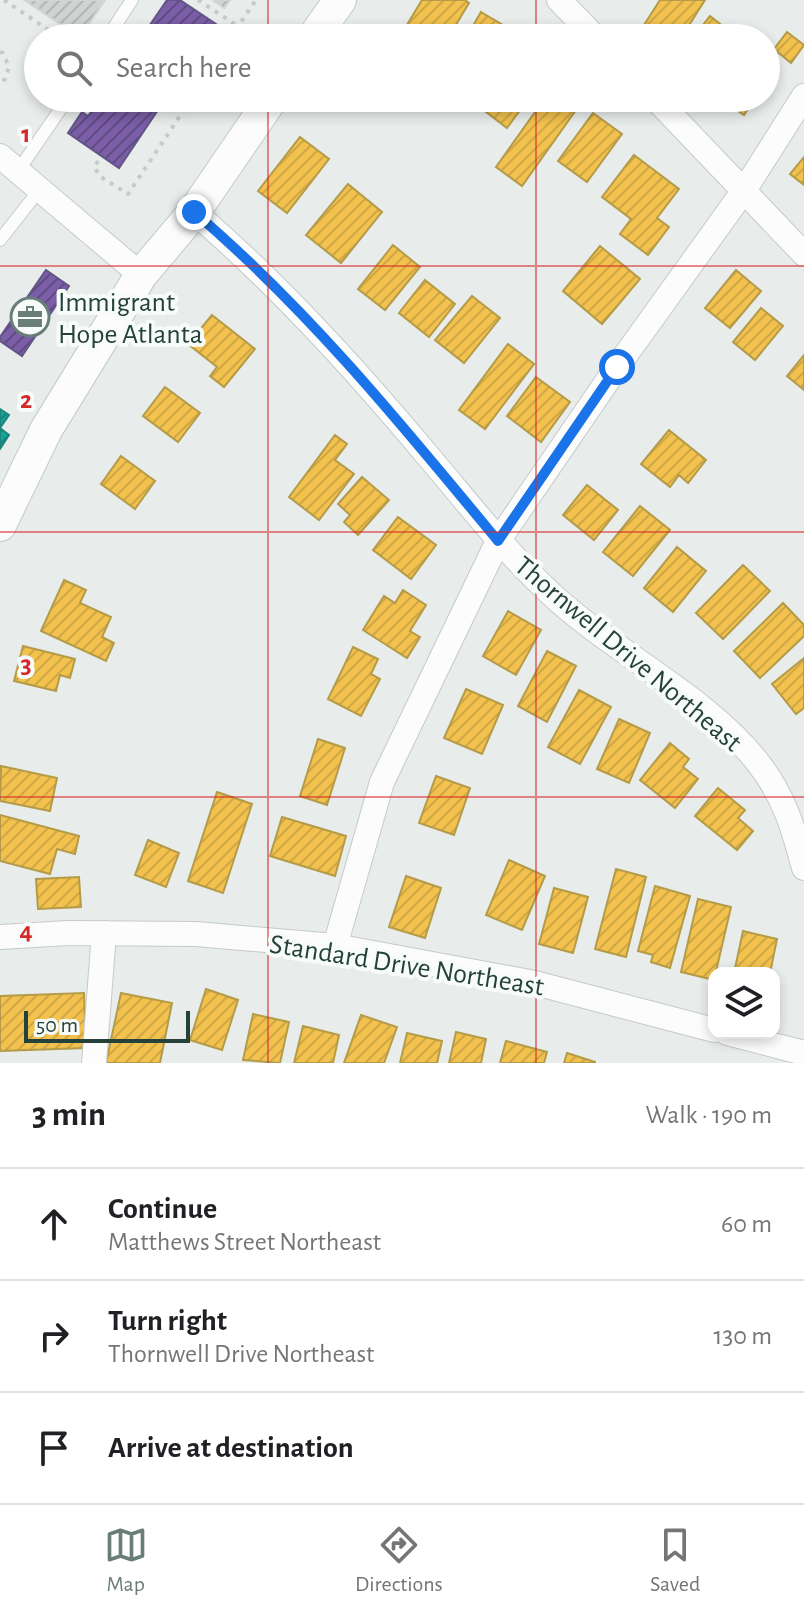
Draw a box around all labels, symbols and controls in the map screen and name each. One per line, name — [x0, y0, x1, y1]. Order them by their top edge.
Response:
search box — [24, 24, 780, 112]
icon: search — [52, 46, 96, 90]
text: Search here — [116, 53, 252, 83]
text: 1 — [21, 121, 31, 147]
route end — [176, 194, 212, 230]
place label: Immigrant Hope Atlanta — [58, 289, 203, 349]
office icon: Immigrant Hope Atlanta — [9, 296, 51, 338]
route start — [599, 349, 635, 385]
text: 2 — [20, 387, 32, 413]
street label: Thornwell Drive Northeast — [509, 552, 747, 757]
text: 3 — [20, 652, 32, 678]
text: 4 — [19, 918, 33, 944]
street label: Standard Drive Northeast — [268, 930, 546, 1001]
map controls — [708, 967, 780, 1039]
button: layers — [708, 967, 780, 1039]
scale bar — [24, 1007, 190, 1043]
text: 50 m — [36, 1014, 78, 1036]
text: 3 min — [32, 1098, 106, 1132]
text: Walk · 190 m — [645, 1102, 772, 1128]
text: Continue — [108, 1194, 217, 1224]
icon: ahead — [32, 1202, 76, 1246]
text: 60 m — [721, 1211, 772, 1237]
text: Matthews Street Northeast — [108, 1229, 381, 1255]
text: Turn right — [108, 1306, 227, 1336]
icon: right — [32, 1314, 76, 1358]
text: 130 m — [714, 1323, 772, 1349]
text: Thornwell Drive Northeast — [108, 1341, 374, 1367]
icon: arrive — [32, 1426, 76, 1470]
text: Arrive at destination — [108, 1433, 354, 1463]
tab: Map — [104, 1523, 148, 1597]
tab: Directions — [355, 1523, 443, 1597]
tab: Saved — [650, 1523, 700, 1597]

